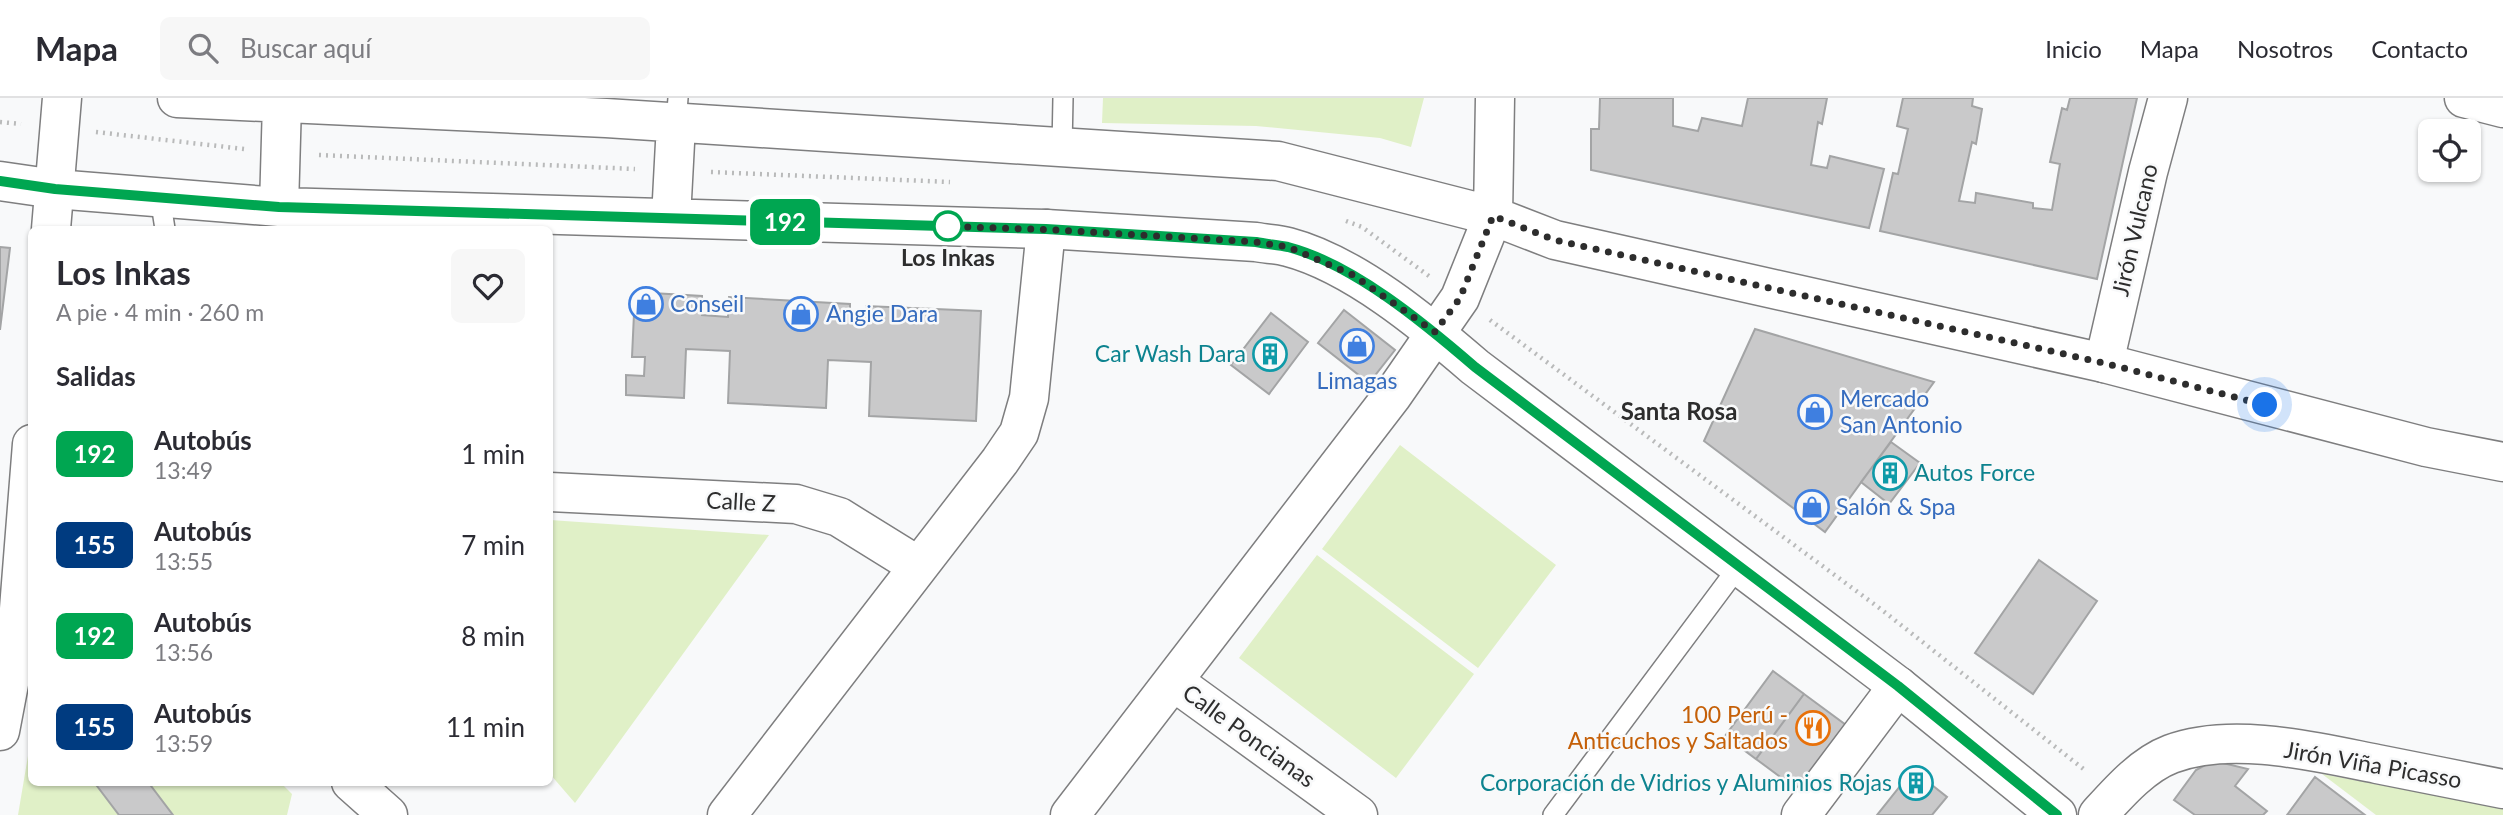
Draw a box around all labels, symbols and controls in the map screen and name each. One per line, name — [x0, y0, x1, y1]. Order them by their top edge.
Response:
search box — [160, 17, 650, 80]
text: Mapa — [35, 28, 118, 68]
icon: search — [184, 29, 222, 67]
text: Buscar aquí — [240, 32, 371, 64]
text: Inicio — [2045, 34, 2102, 63]
text: Mapa — [2140, 34, 2199, 63]
text: Nosotros — [2237, 34, 2333, 63]
text: Contacto — [2371, 34, 2468, 63]
map controls — [2418, 119, 2481, 182]
button: locate — [2418, 119, 2481, 182]
street label: Jirón Vulcano — [2105, 161, 2163, 299]
line badge: 192 — [745, 199, 825, 245]
text: 192 — [764, 207, 806, 236]
marker: Los Inkas — [933, 211, 963, 241]
place label: Los Inkas — [901, 243, 995, 271]
button: heart — [451, 249, 525, 323]
text: Los Inkas — [56, 252, 191, 292]
shop icon: Conseil — [627, 285, 665, 323]
place label: Conseil — [670, 289, 744, 317]
shop icon: Angie Dara — [782, 295, 820, 333]
text: A pie · 4 min · 260 m — [56, 298, 264, 326]
place label: Angie Dara — [826, 299, 938, 327]
shop icon: Limagas — [1338, 327, 1376, 365]
building icon: Car Wash Dara — [1251, 335, 1289, 373]
place label: Car Wash Dara — [1095, 339, 1246, 367]
text: Salidas — [56, 360, 136, 392]
place label: Limagas — [1316, 366, 1398, 394]
place label: Mercado San Antonio — [1840, 384, 1963, 438]
your location — [2247, 387, 2282, 422]
shop icon: Mercado San Antonio — [1796, 393, 1834, 431]
district label: Santa Rosa — [1621, 396, 1737, 425]
text: Autobús — [154, 424, 252, 456]
text: 1 min — [461, 438, 525, 470]
text: 192 — [74, 439, 115, 468]
building icon: Autos Force — [1871, 454, 1909, 492]
text: 13:49 — [154, 456, 213, 484]
place label: Autos Force — [1914, 458, 2035, 486]
street label: Calle Z — [706, 485, 777, 517]
shop icon: Salón & Spa — [1793, 488, 1831, 526]
place label: Salón & Spa — [1836, 492, 1956, 520]
text: Autobús — [154, 515, 252, 547]
text: 7 min — [461, 529, 525, 561]
text: 155 — [74, 530, 115, 559]
text: 13:55 — [154, 547, 213, 575]
text: Autobús — [154, 606, 252, 638]
text: 8 min — [461, 620, 525, 652]
text: 192 — [74, 621, 115, 650]
text: 13:56 — [154, 638, 213, 666]
street label: Calle Poncianas — [1178, 678, 1321, 793]
text: Autobús — [154, 697, 252, 729]
place label: 100 Perú - Anticuchos y Saltados — [1568, 700, 1788, 754]
restaurant icon: 100 Perú - Anticuchos y Saltados — [1794, 709, 1832, 747]
text: 11 min — [446, 711, 525, 743]
text: 155 — [74, 712, 115, 741]
text: 13:59 — [154, 729, 213, 757]
street label: Jirón Viña Picasso — [2282, 735, 2464, 793]
building icon: Corporación de Vidrios y Aluminios Rojas — [1897, 764, 1935, 802]
place label: Corporación de Vidrios y Aluminios Rojas — [1480, 768, 1892, 796]

